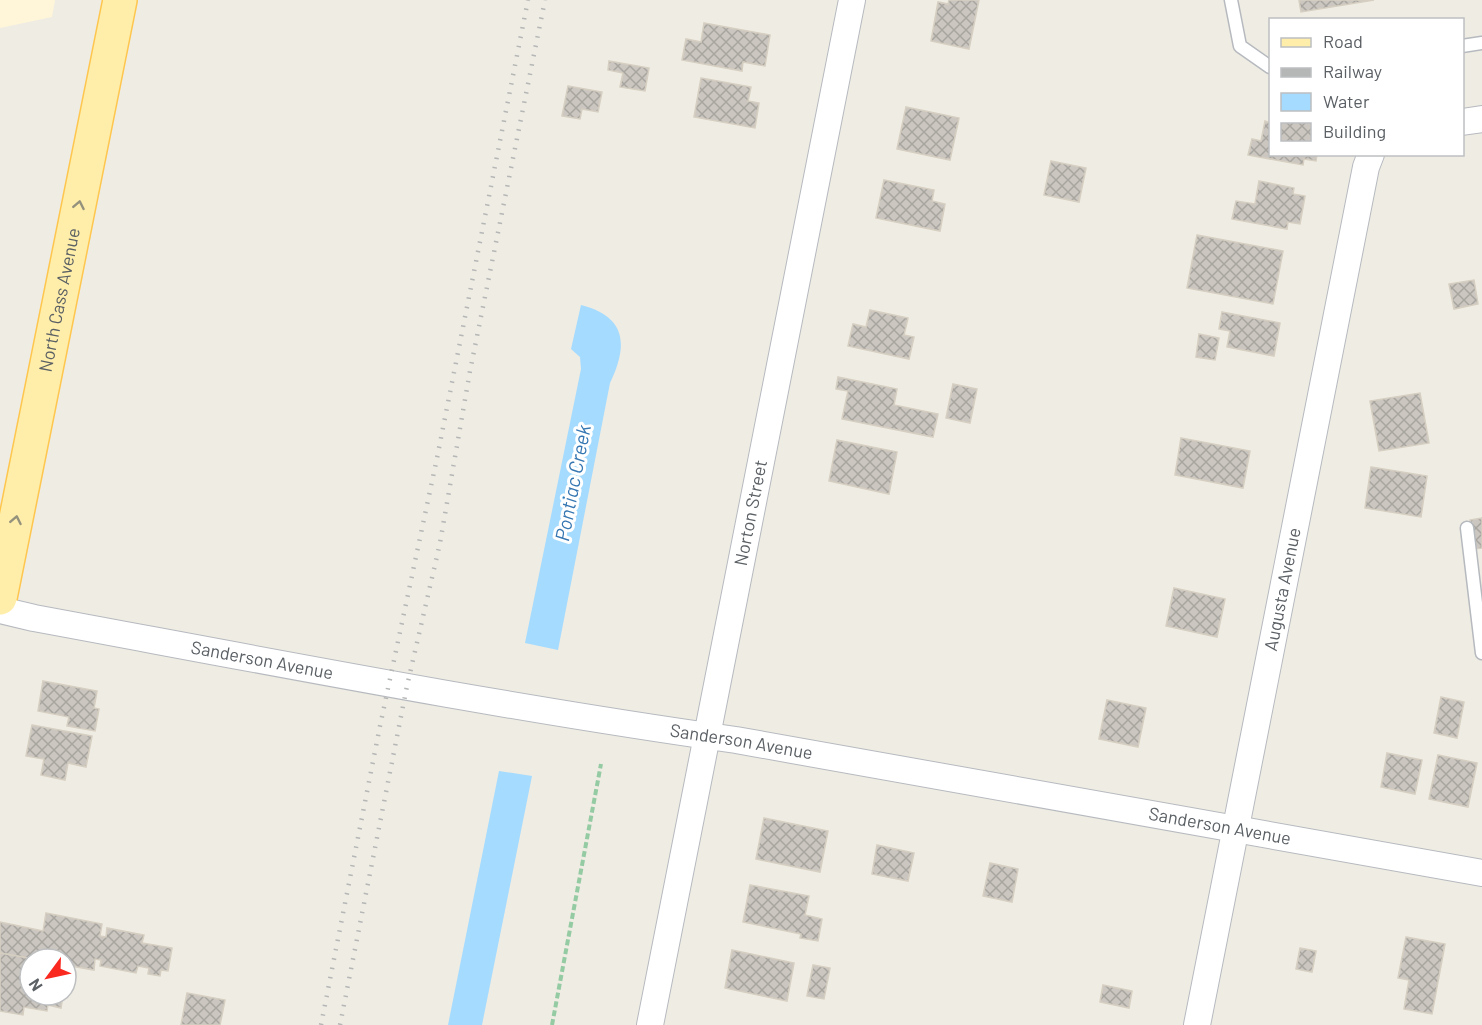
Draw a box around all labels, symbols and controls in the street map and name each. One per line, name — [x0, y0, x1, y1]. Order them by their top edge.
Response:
legend — [1269, 18, 1464, 156]
text: Road — [1323, 30, 1363, 52]
text: Railway — [1323, 60, 1382, 82]
text: Water — [1323, 90, 1370, 112]
text: Building — [1323, 120, 1386, 142]
one-way arrow — [72, 200, 85, 210]
street label: North Cass Avenue — [34, 226, 84, 374]
water label: Pontiac Creek — [549, 422, 595, 543]
street label: Norton Street — [729, 458, 771, 567]
one-way arrow — [9, 515, 22, 525]
street label: Augusta Avenue — [1259, 526, 1305, 653]
street label: Sanderson Avenue — [189, 635, 335, 683]
street label: Sanderson Avenue — [669, 719, 815, 763]
street label: Sanderson Avenue — [1147, 802, 1293, 849]
north arrow — [18, 947, 78, 1007]
text: N — [24, 976, 46, 995]

